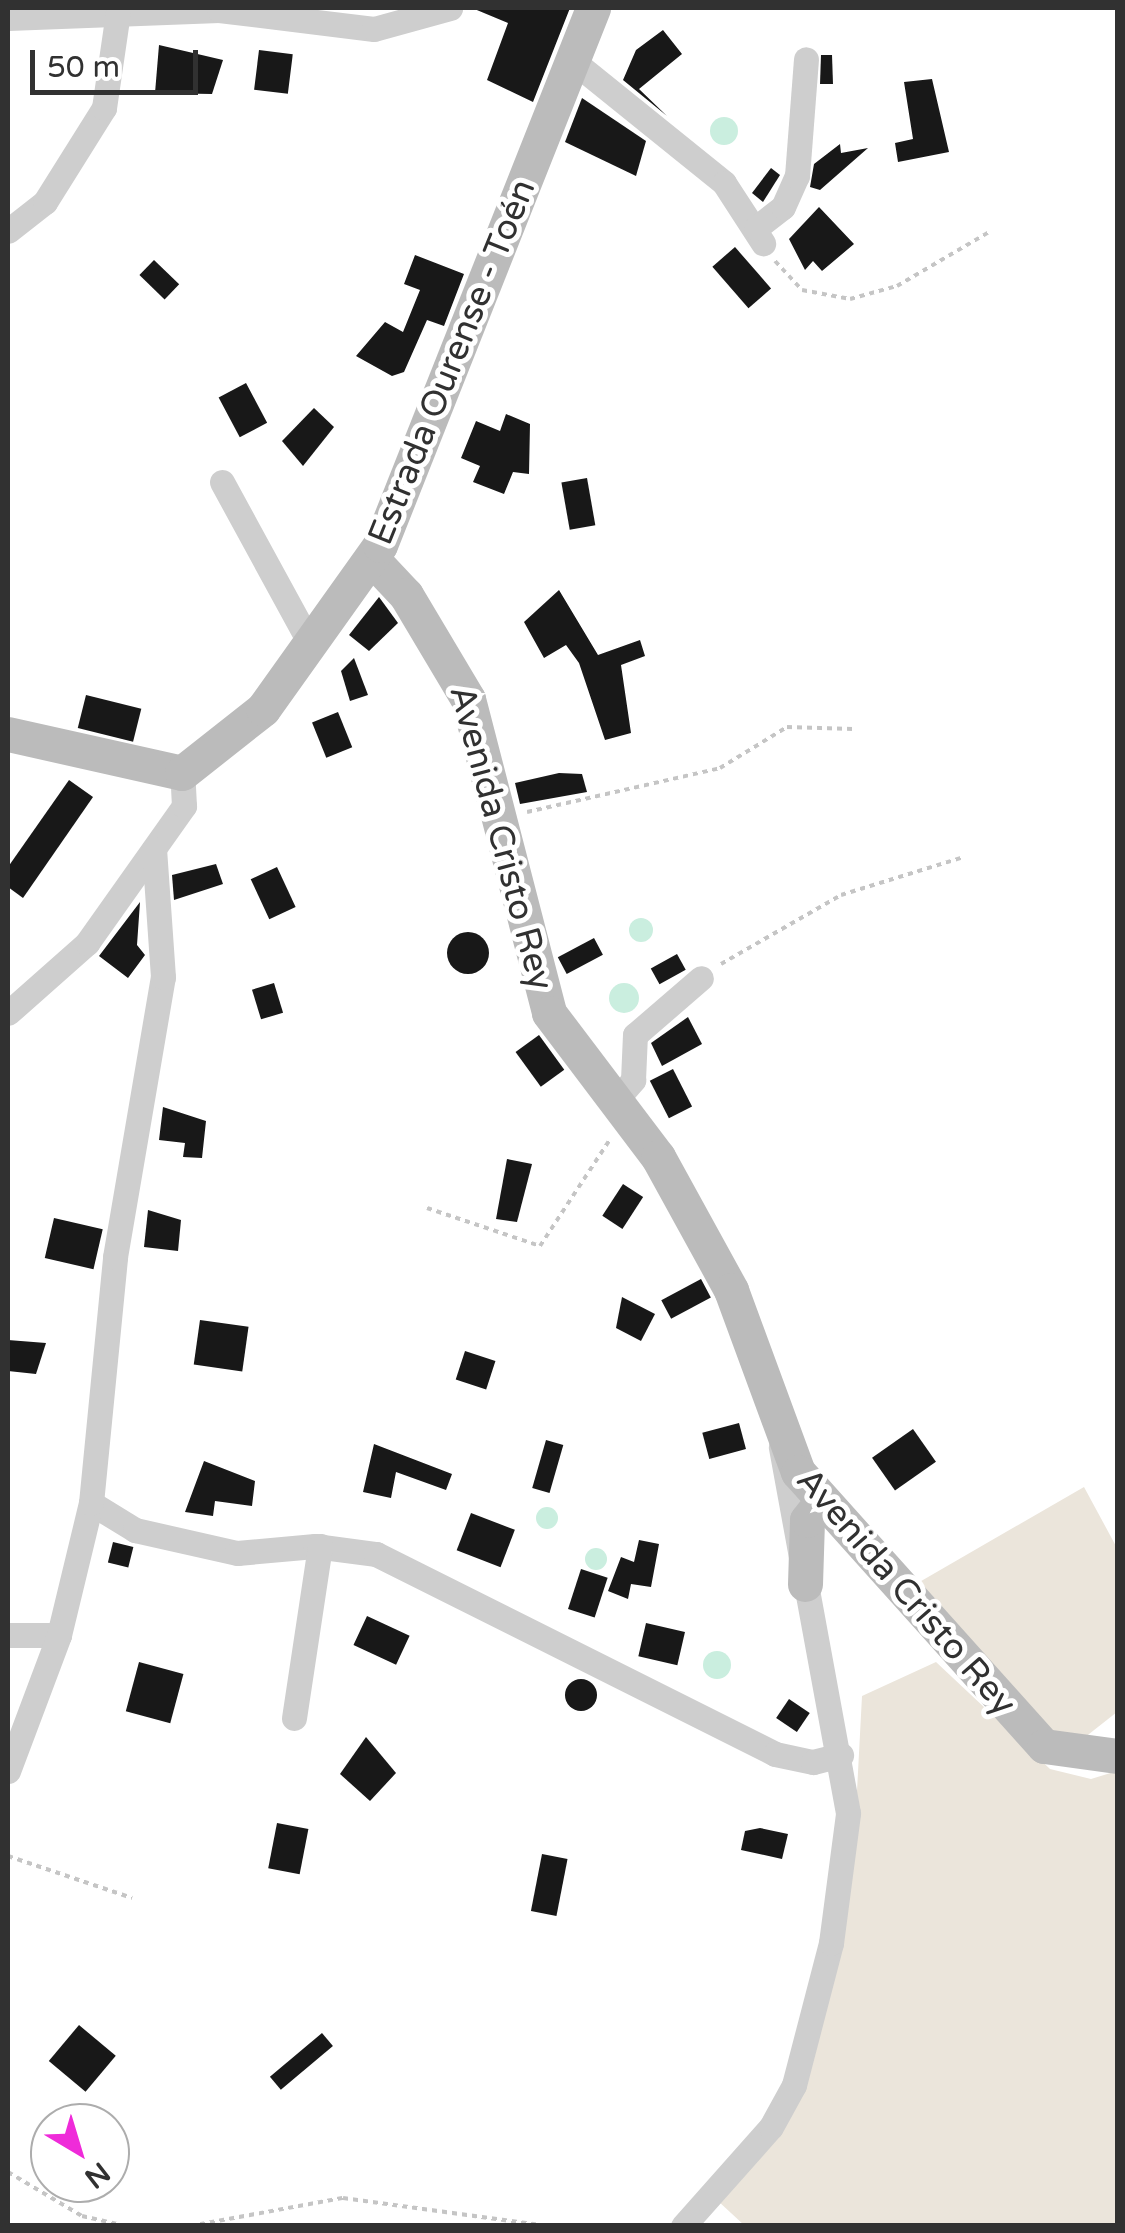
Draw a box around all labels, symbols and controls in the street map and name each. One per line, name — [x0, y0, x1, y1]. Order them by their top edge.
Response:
scale bar — [35, 30, 202, 92]
text: 50 m — [47, 49, 120, 86]
street label: Estrada Ourense - Toén — [359, 173, 545, 551]
street label: Avenida Cristo Rey — [440, 681, 562, 995]
street label: Avenida Cristo Rey — [787, 1460, 1025, 1724]
north arrow — [30, 2103, 130, 2203]
text: N — [78, 2155, 117, 2195]

